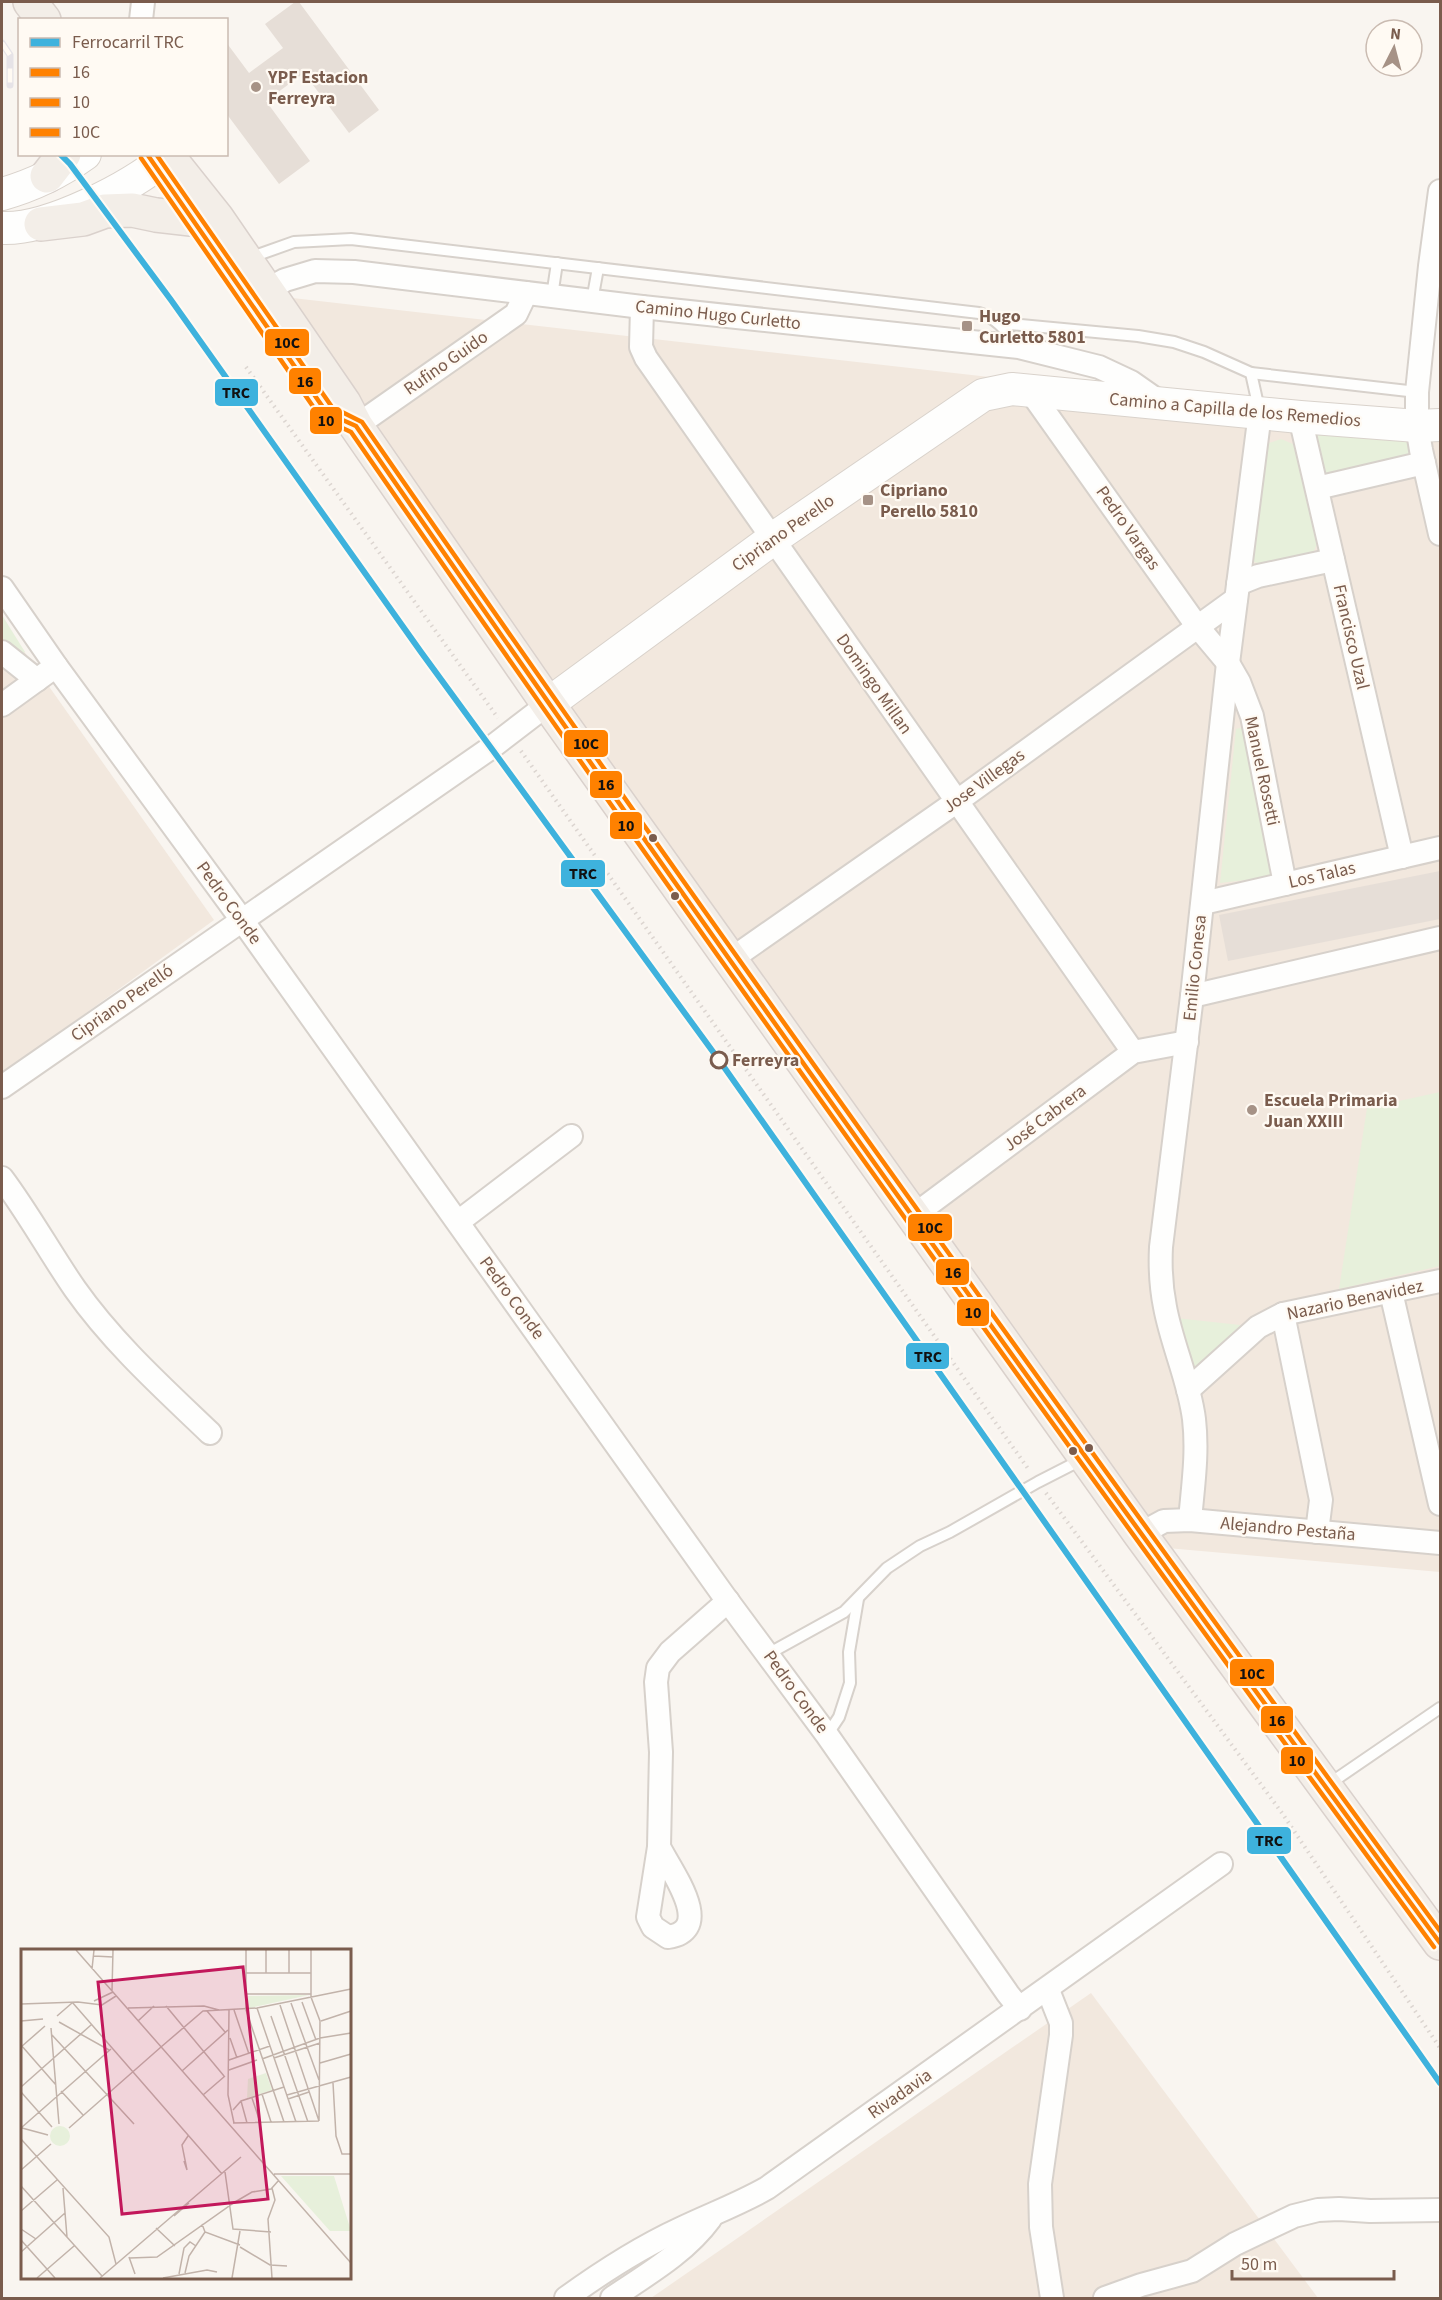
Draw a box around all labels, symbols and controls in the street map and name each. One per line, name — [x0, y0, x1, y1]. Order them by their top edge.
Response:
legend — [18, 18, 228, 156]
north arrow — [1364, 18, 1424, 78]
text: N — [1389, 23, 1402, 46]
text: Ferrocarril TRC — [72, 30, 184, 55]
text: 16 — [72, 60, 90, 85]
place label: YPF Estacion Ferreyra — [267, 65, 368, 111]
marker: YPF Estacion Ferreyra — [249, 80, 263, 94]
text: 10 — [72, 90, 90, 115]
text: 10C — [72, 120, 100, 145]
street label: Camino Hugo Curletto — [634, 294, 802, 336]
place label: Hugo Curletto 5801 — [979, 304, 1086, 350]
marker: Hugo Curletto 5801 — [960, 319, 974, 333]
street label: Rufino Guido — [399, 325, 493, 401]
line badge: 10C — [264, 328, 310, 357]
text: 10C — [274, 332, 300, 354]
line badge: 16 — [288, 367, 322, 395]
text: 16 — [297, 371, 313, 393]
line badge: TRC — [214, 378, 259, 407]
text: TRC — [222, 382, 250, 404]
street label: Camino a Capilla de los Remedios — [1108, 387, 1362, 433]
line badge: 10 — [309, 406, 343, 435]
text: 10 — [318, 410, 334, 432]
place label: Cipriano Perello 5810 — [880, 478, 978, 524]
street label: Pedro Vargas — [1090, 481, 1166, 575]
street label: Cipriano Perello — [727, 488, 839, 578]
marker: Cipriano Perello 5810 — [861, 493, 875, 507]
street label: Francisco Uzal — [1327, 582, 1375, 692]
street label: Domingo Millan — [830, 629, 918, 739]
street label: Manuel Rosetti — [1238, 714, 1286, 828]
line badge: 10C — [563, 729, 609, 758]
text: 10C — [573, 733, 599, 755]
street label: Jose Villegas — [938, 743, 1030, 819]
line badge: 16 — [589, 770, 623, 799]
text: 16 — [598, 774, 614, 796]
line badge: 10 — [609, 811, 643, 840]
text: 10 — [618, 815, 634, 837]
unlabelled marker — [647, 832, 659, 844]
street label: Los Talas — [1286, 855, 1358, 895]
street label: Pedro Conde — [190, 856, 268, 950]
line badge: TRC — [560, 859, 606, 888]
text: TRC — [569, 863, 597, 885]
unlabelled marker — [669, 890, 681, 902]
street label: Emilio Conesa — [1177, 914, 1213, 1022]
street label: Cipriano Perelló — [66, 958, 178, 1048]
place label: Ferreyra — [732, 1048, 799, 1073]
marker: Ferreyra — [710, 1051, 728, 1069]
street label: José Cabrera — [999, 1079, 1091, 1157]
place label: Escuela Primaria Juan XXIII — [1264, 1088, 1397, 1134]
marker: Escuela Primaria Juan XXIII — [1245, 1103, 1259, 1117]
line badge: 10C — [907, 1213, 953, 1242]
text: 10C — [917, 1217, 943, 1239]
street label: Pedro Conde — [473, 1251, 551, 1345]
line badge: 16 — [935, 1258, 970, 1286]
text: 16 — [945, 1262, 961, 1284]
street label: Nazario Benavidez — [1284, 1273, 1426, 1327]
line badge: 10 — [956, 1298, 990, 1327]
text: 10 — [965, 1302, 981, 1324]
line badge: TRC — [905, 1342, 950, 1370]
text: TRC — [914, 1346, 942, 1368]
unlabelled marker — [1083, 1442, 1095, 1454]
unlabelled marker — [1067, 1445, 1079, 1457]
street label: Alejandro Pestaña — [1219, 1511, 1357, 1547]
street label: Pedro Conde — [757, 1645, 835, 1739]
line badge: 10C — [1229, 1658, 1275, 1687]
text: 10C — [1239, 1663, 1265, 1685]
line badge: 16 — [1260, 1705, 1294, 1734]
text: 16 — [1269, 1710, 1285, 1732]
line badge: 10 — [1280, 1746, 1314, 1775]
text: 10 — [1289, 1750, 1305, 1772]
line badge: TRC — [1246, 1826, 1292, 1855]
text: TRC — [1255, 1830, 1283, 1852]
inset map — [21, 1949, 351, 2279]
street label: Rivadavia — [863, 2063, 937, 2125]
scale bar — [1232, 2243, 1394, 2281]
text: 50 m — [1241, 2252, 1277, 2277]

